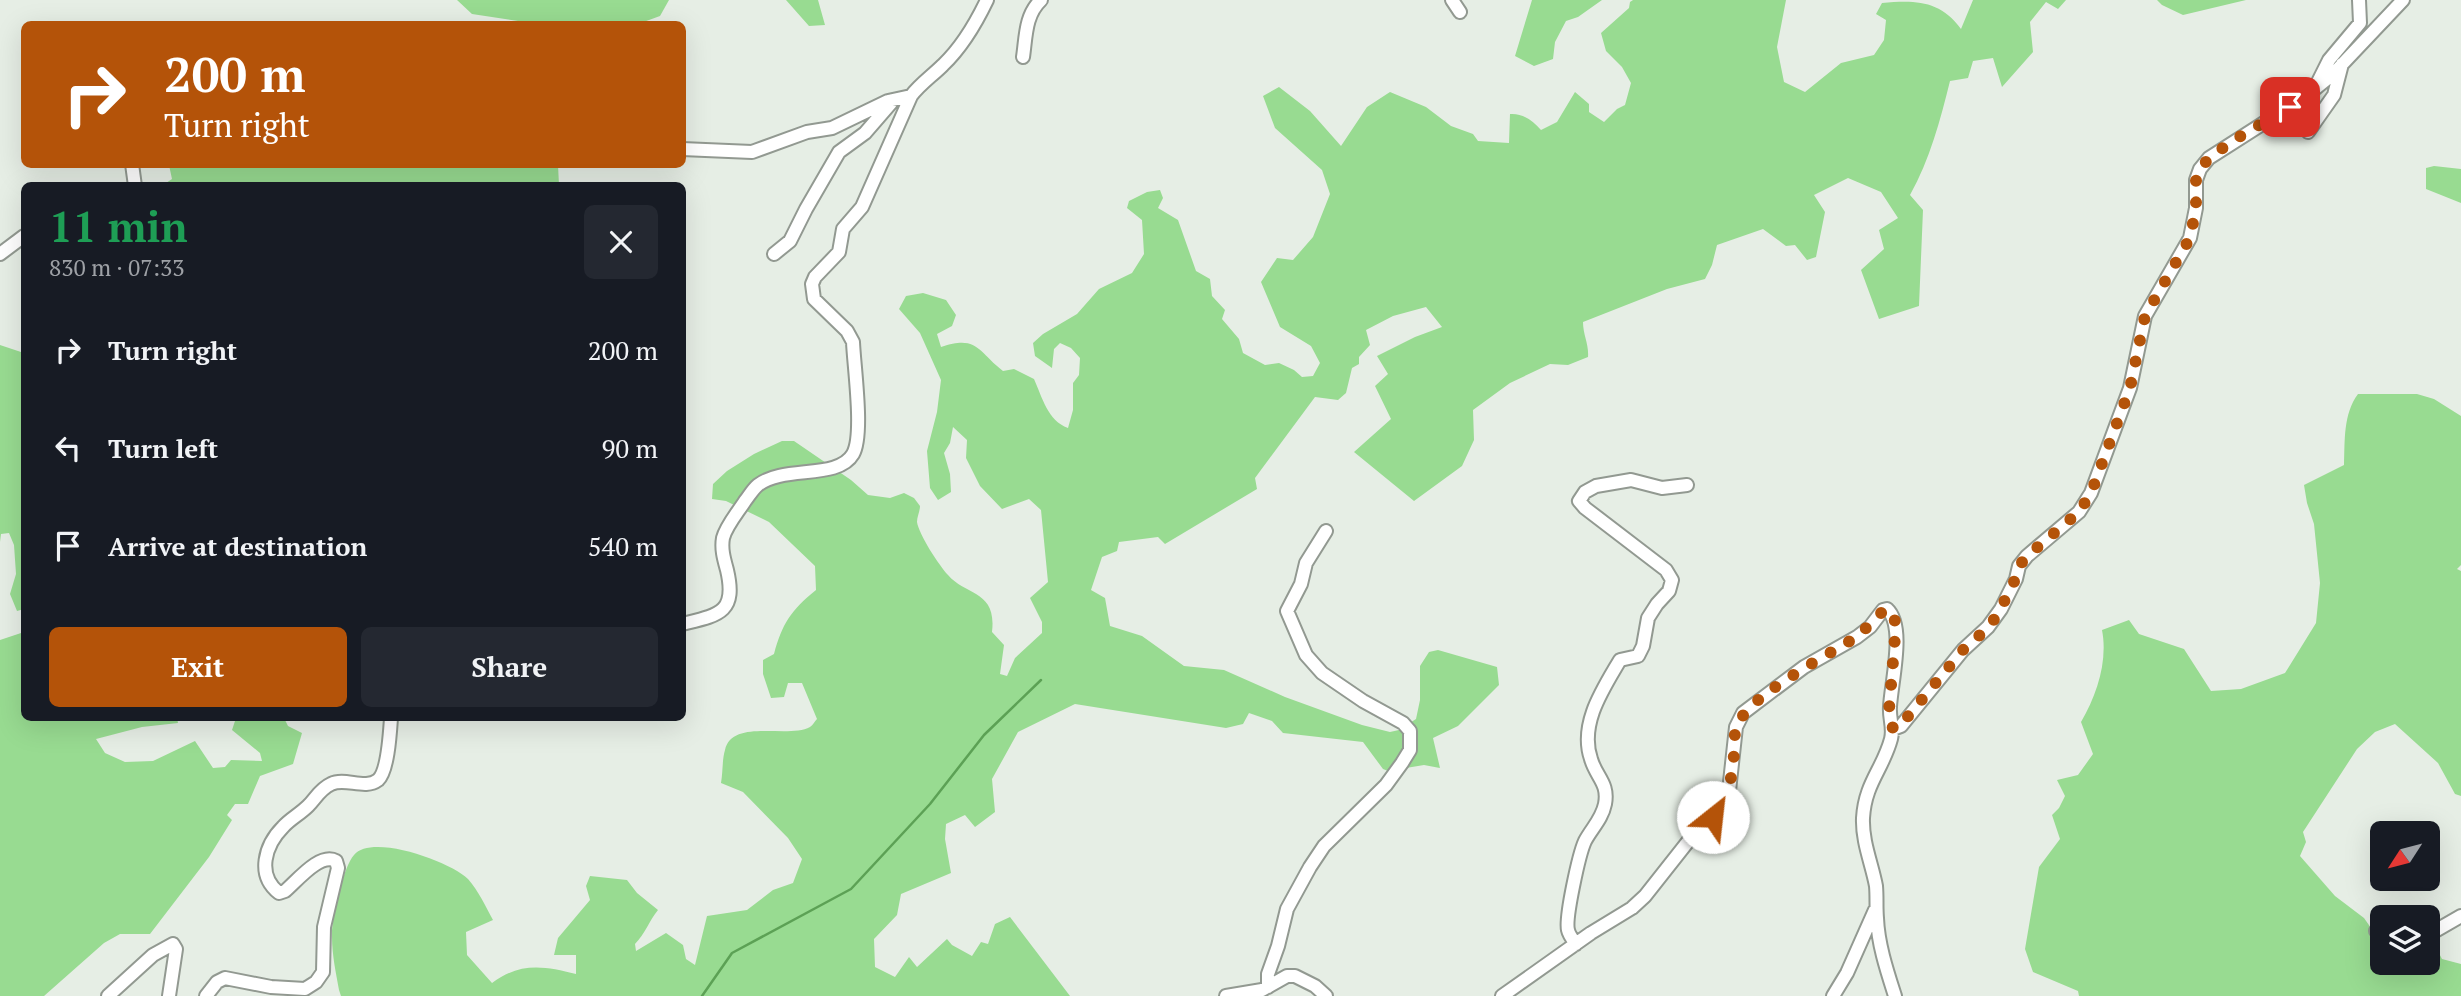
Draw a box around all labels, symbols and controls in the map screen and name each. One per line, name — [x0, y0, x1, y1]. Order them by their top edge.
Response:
text: 200 m — [164, 41, 306, 106]
icon: right — [49, 49, 140, 140]
pin — [2260, 77, 2320, 137]
icon: arrive — [2271, 88, 2309, 126]
text: Turn right — [164, 104, 310, 146]
text: 11 min — [49, 198, 188, 254]
button: close — [584, 205, 658, 279]
text: 830 m · 07:33 — [49, 252, 184, 283]
icon: right — [49, 331, 87, 369]
text: Turn right — [108, 333, 237, 367]
text: 200 m — [588, 333, 658, 367]
icon: left — [49, 429, 87, 467]
text: Turn left — [108, 431, 218, 465]
text: 90 m — [602, 431, 658, 465]
icon: arrive — [49, 527, 87, 565]
text: Arrive at destination — [108, 529, 367, 563]
text: 540 m — [588, 529, 658, 563]
button: Exit — [49, 627, 347, 707]
button: Share — [361, 627, 658, 707]
position arrow — [1676, 780, 1750, 854]
north arrow — [2370, 821, 2440, 891]
map controls — [2370, 821, 2440, 975]
button: layers — [2370, 905, 2440, 975]

